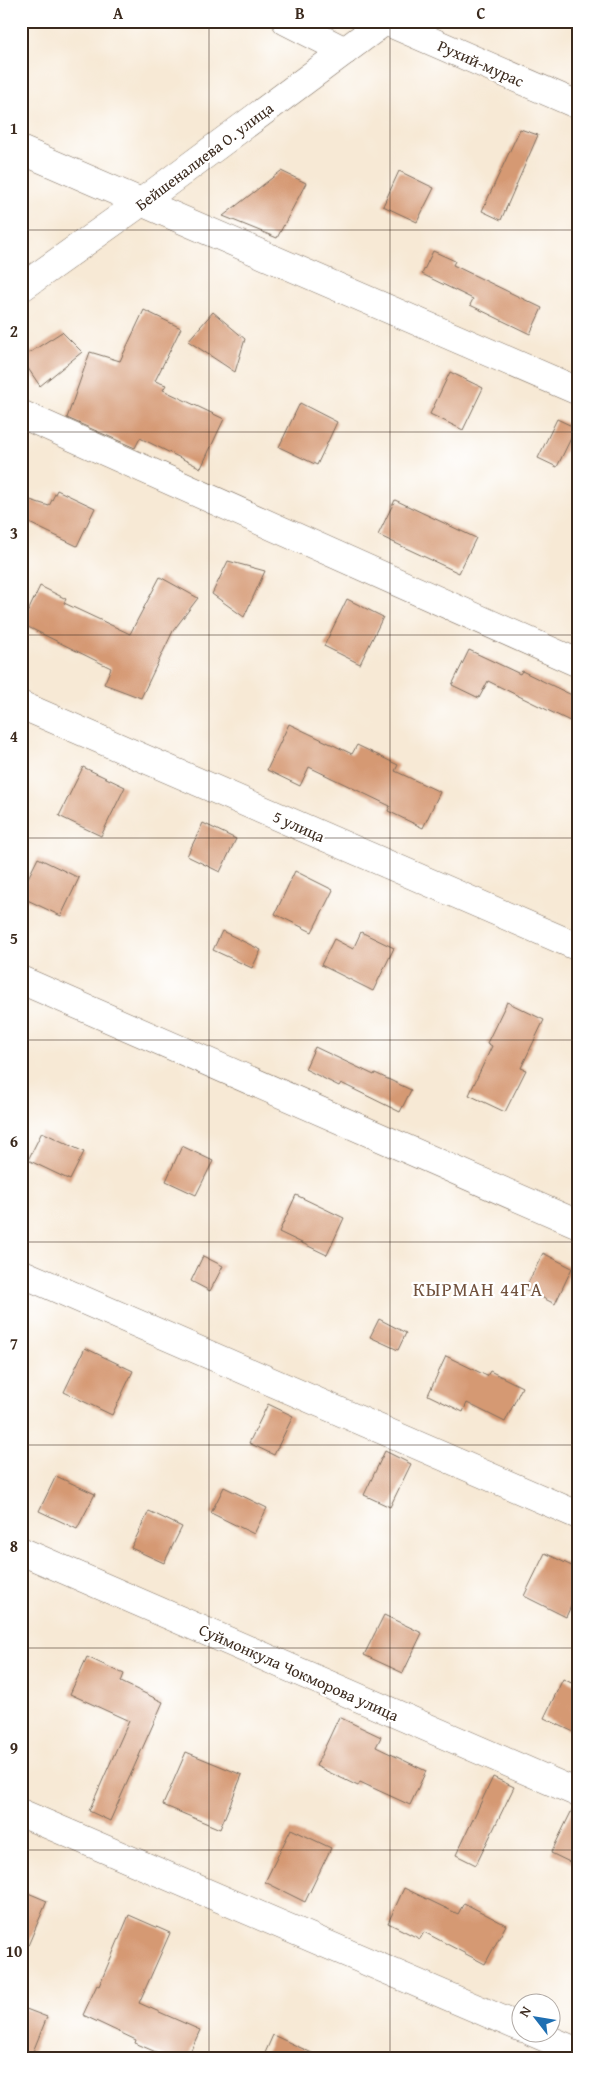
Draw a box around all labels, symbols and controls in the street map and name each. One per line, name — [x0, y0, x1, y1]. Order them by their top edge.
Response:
text: A — [113, 1, 124, 25]
text: B — [295, 1, 305, 25]
text: C — [476, 1, 486, 25]
street label: Рухий-мурас — [434, 33, 528, 93]
street label: Бейшеналиева О. улица — [130, 96, 278, 216]
text: 1 — [10, 116, 18, 140]
text: 2 — [10, 319, 18, 343]
text: 3 — [10, 521, 18, 545]
text: 4 — [10, 724, 18, 748]
street label: 5 улица — [269, 804, 329, 848]
text: 5 — [10, 926, 18, 950]
text: 6 — [10, 1129, 18, 1153]
district label: КЫРМАН 44ГА — [413, 1275, 543, 1303]
text: 7 — [10, 1331, 18, 1355]
text: 8 — [10, 1534, 18, 1558]
street label: Суймонкула Чокморова улица — [195, 1617, 403, 1727]
text: 9 — [10, 1736, 18, 1760]
text: 10 — [6, 1939, 22, 1963]
north arrow — [512, 1992, 562, 2042]
text: N — [514, 2002, 536, 2020]

